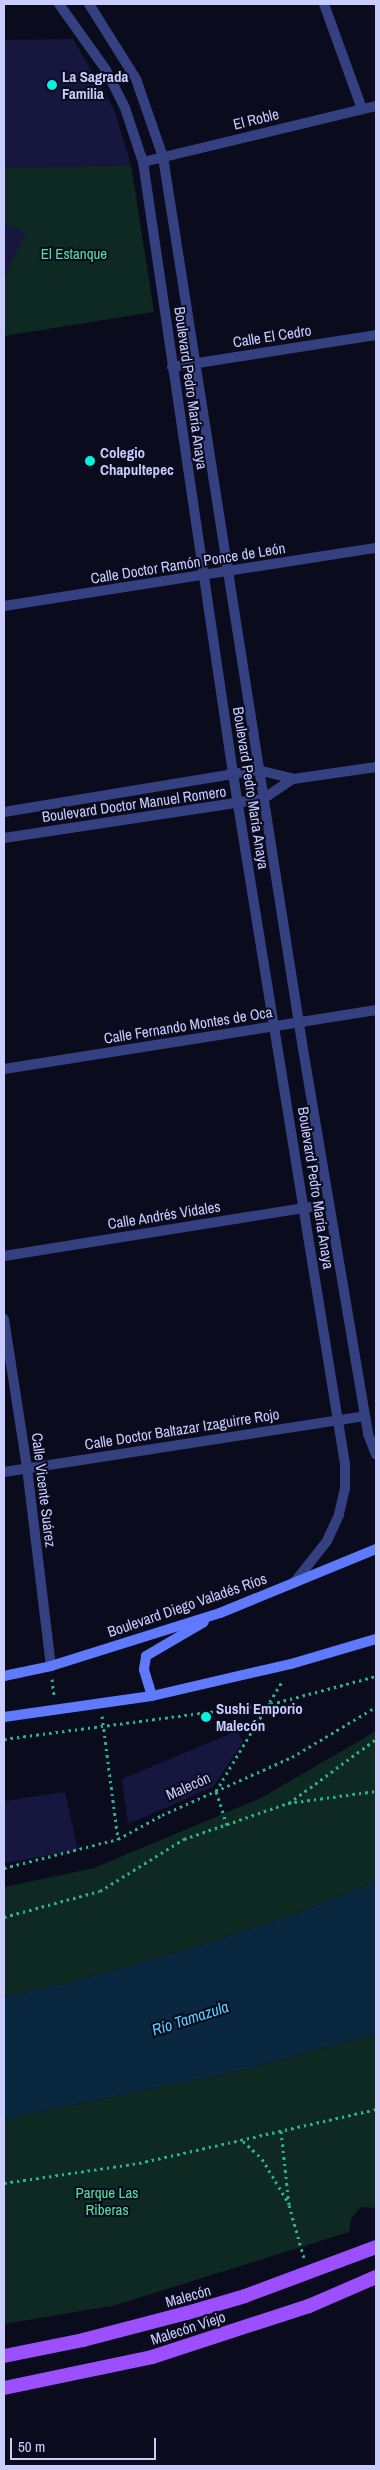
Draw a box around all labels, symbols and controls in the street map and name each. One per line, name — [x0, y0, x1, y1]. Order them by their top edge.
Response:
place label: La Sagrada Familia — [62, 67, 128, 102]
marker: La Sagrada Familia — [46, 79, 58, 91]
street label: El Roble — [231, 105, 281, 133]
park label: El Estanque — [41, 245, 107, 263]
street label: Boulevard Pedro María Anaya — [171, 305, 211, 471]
street label: Calle El Cedro — [231, 321, 313, 351]
place label: Colegio Chapultepec — [100, 443, 174, 478]
marker: Colegio Chapultepec — [84, 455, 96, 467]
street label: Calle Doctor Ramón Ponce de León — [89, 539, 287, 587]
street label: Boulevard Pedro María Anaya — [229, 705, 273, 871]
street label: Boulevard Doctor Manuel Romero — [41, 782, 227, 826]
street label: Calle Fernando Montes de Oca — [102, 1003, 274, 1047]
street label: Boulevard Pedro María Anaya — [294, 1105, 338, 1271]
street label: Calle Andrés Vidales — [106, 1197, 222, 1233]
street label: Calle Doctor Baltazar Izaguirre Rojo — [83, 1405, 281, 1453]
street label: Calle Vicente Suárez — [28, 1432, 60, 1548]
street label: Boulevard Diego Valadés Ríos — [105, 1569, 269, 1641]
place label: Sushi Emporio Malecón — [216, 1699, 303, 1734]
marker: Sushi Emporio Malecón — [200, 1711, 212, 1723]
street label: Malecón — [163, 1768, 213, 1804]
water label: Río Tamazula — [149, 1997, 231, 2039]
park label: Parque Las Riberas — [76, 2183, 138, 2218]
street label: Malecón — [163, 2281, 213, 2311]
street label: Malecón Viejo — [148, 2307, 228, 2349]
scale bar — [12, 2428, 159, 2460]
text: 50 m — [18, 2436, 45, 2457]

